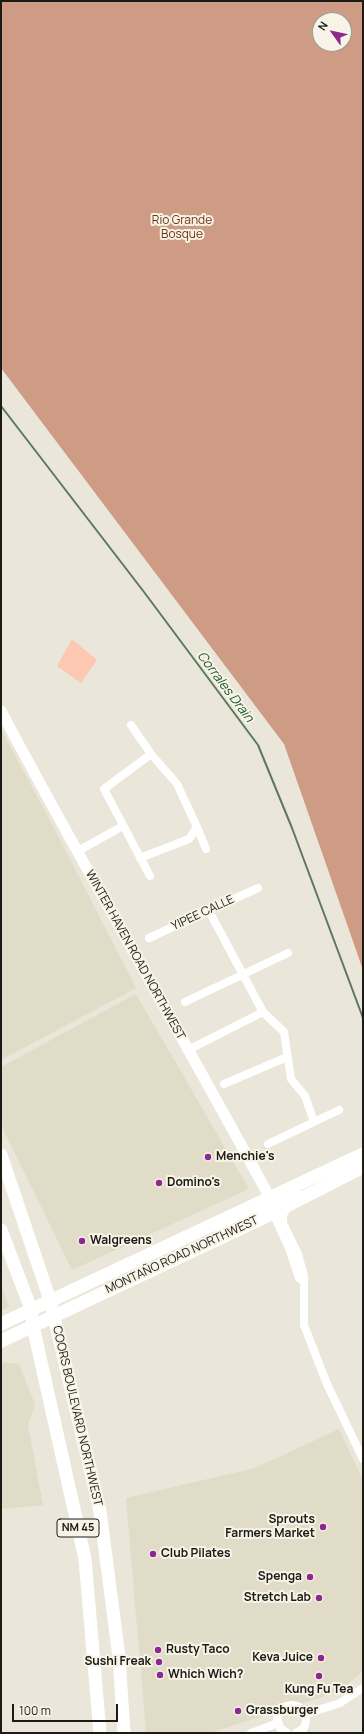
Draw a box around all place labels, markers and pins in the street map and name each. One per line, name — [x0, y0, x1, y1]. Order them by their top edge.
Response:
place label: Menchie's — [216, 1150, 274, 1164]
marker: Menchie's — [203, 1152, 213, 1162]
place label: Domino's — [167, 1176, 220, 1190]
marker: Domino's — [154, 1178, 164, 1188]
place label: Walgreens — [90, 1234, 152, 1248]
marker: Walgreens — [77, 1236, 87, 1246]
place label: Sprouts Farmers Market — [225, 1513, 315, 1541]
marker: Sprouts Farmers Market — [318, 1522, 328, 1532]
place label: Club Pilates — [161, 1547, 230, 1561]
marker: Club Pilates — [148, 1549, 158, 1559]
place label: Spenga — [258, 1570, 302, 1584]
marker: Spenga — [305, 1572, 315, 1582]
place label: Stretch Lab — [244, 1591, 311, 1605]
marker: Stretch Lab — [314, 1593, 324, 1603]
place label: Rusty Taco — [166, 1643, 230, 1657]
marker: Rusty Taco — [153, 1645, 163, 1655]
place label: Keva Juice — [252, 1651, 313, 1665]
marker: Keva Juice — [316, 1653, 326, 1663]
place label: Sushi Freak — [84, 1655, 151, 1669]
marker: Sushi Freak — [154, 1657, 164, 1667]
place label: Which Wich? — [168, 1668, 243, 1682]
marker: Which Wich? — [155, 1670, 165, 1680]
marker: Kung Fu Tea — [314, 1671, 324, 1681]
place label: Kung Fu Tea — [285, 1683, 353, 1697]
place label: Grassburger — [246, 1704, 318, 1718]
marker: Grassburger — [233, 1706, 243, 1716]

